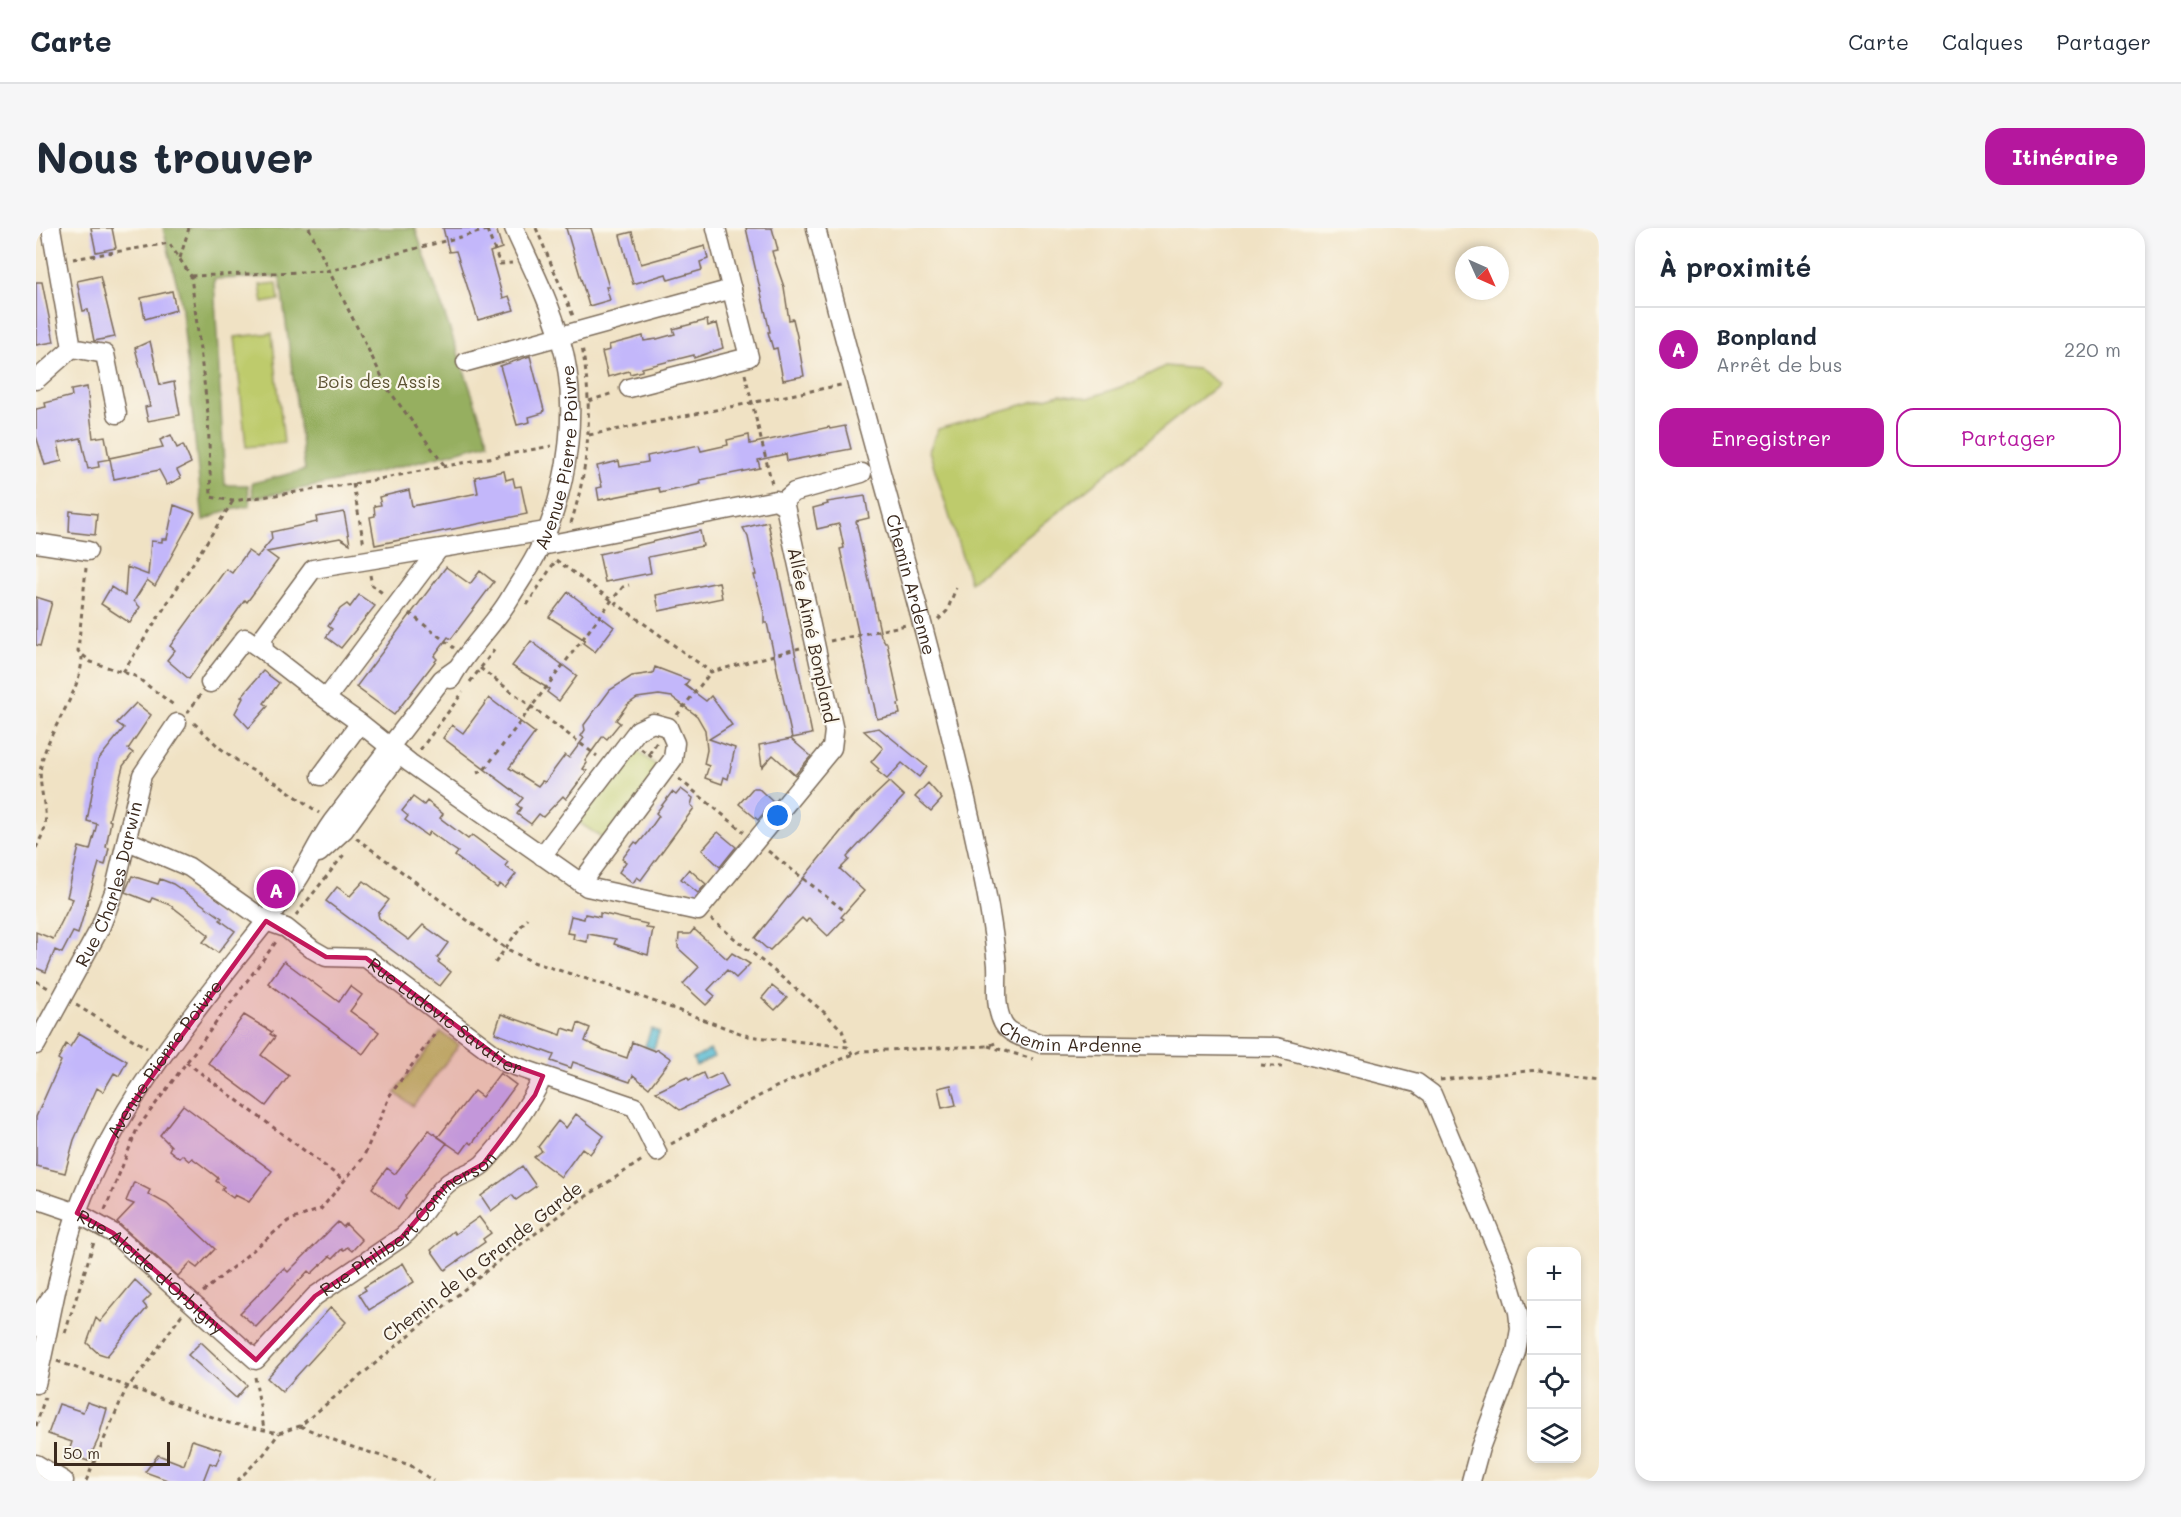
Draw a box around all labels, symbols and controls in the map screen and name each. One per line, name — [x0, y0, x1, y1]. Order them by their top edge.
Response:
text: Carte — [30, 23, 112, 59]
text: Carte — [1848, 28, 1909, 55]
text: Calques — [1942, 28, 2024, 55]
text: Partager — [2057, 28, 2151, 55]
button: Itinéraire — [1985, 128, 2145, 185]
text: Nous trouver — [36, 129, 314, 184]
north arrow — [1455, 246, 1509, 300]
text: À proximité — [1659, 250, 1811, 284]
text: Bonpland — [1716, 322, 1817, 351]
text: A — [1672, 336, 1685, 362]
text: 220 m — [2064, 336, 2121, 362]
text: Arrêt de bus — [1716, 351, 1842, 377]
street label: Avenue Pierre Poivre — [528, 363, 582, 553]
park label: Bois des Assis — [317, 369, 441, 393]
button: Enregistrer — [1659, 408, 1884, 467]
button: Partager — [1896, 408, 2121, 467]
street label: Chemin Ardenne — [881, 511, 942, 657]
street label: Allée Aimé Bonpland — [783, 545, 843, 725]
street label: Rue Charles Darwin — [69, 799, 147, 971]
your location — [763, 801, 792, 830]
pin: A — [256, 866, 296, 912]
street label: Rue Ludovic Savatier — [363, 952, 526, 1080]
street label: Avenue Pierre Poivre — [101, 974, 227, 1142]
street label: Chemin Ardenne — [994, 1015, 1142, 1057]
street label: Rue Philibert Commerson — [315, 1146, 501, 1301]
street label: Chemin de la Grande Garde — [377, 1175, 587, 1347]
street label: Rue Alcide d'Orbigny — [73, 1203, 230, 1339]
map controls — [1527, 1247, 1581, 1463]
button: + — [1527, 1247, 1581, 1301]
button: − — [1527, 1301, 1581, 1355]
button: locate — [1527, 1355, 1581, 1409]
button: layers — [1527, 1409, 1581, 1463]
scale bar — [54, 1439, 170, 1466]
text: 50 m — [63, 1442, 100, 1463]

